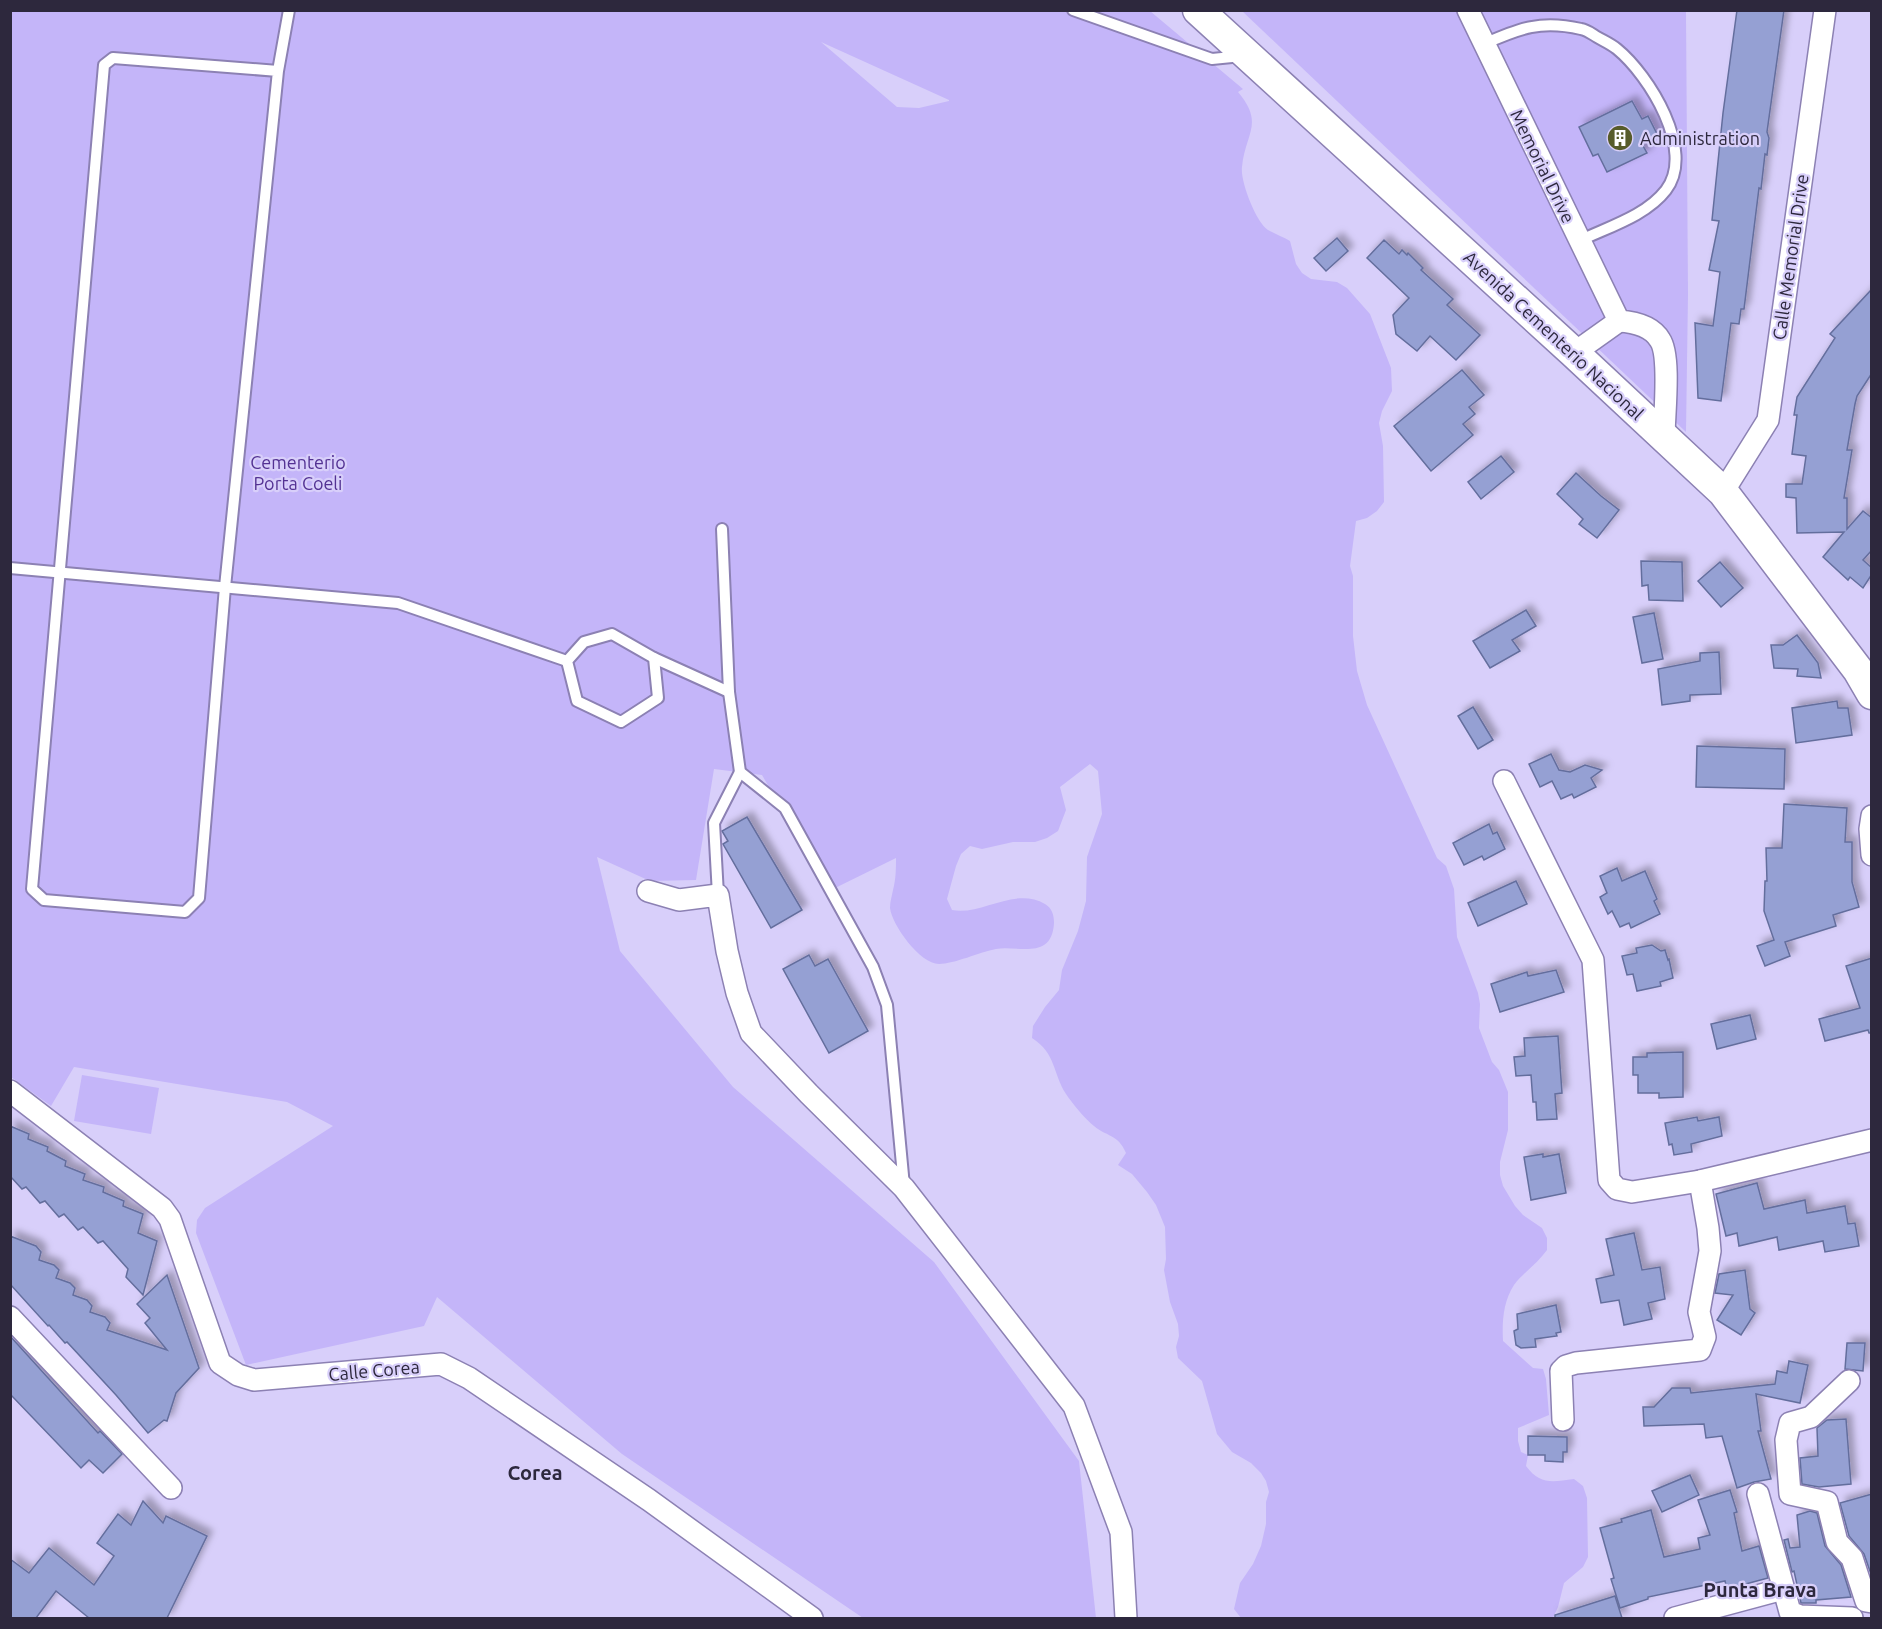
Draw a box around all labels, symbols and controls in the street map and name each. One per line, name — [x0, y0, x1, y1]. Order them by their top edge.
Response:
street label: Memorial Drive — [1507, 106, 1579, 226]
building icon: Administration — [1605, 123, 1635, 153]
place label: Administration — [1640, 128, 1760, 148]
street label: Calle Memorial Drive — [1768, 173, 1812, 341]
street label: Avenida Cementerio Nacional — [1460, 247, 1648, 424]
park label: Cementerio Porta Coeli — [250, 452, 346, 493]
street label: Calle Corea — [328, 1356, 420, 1384]
district label: Corea — [507, 1461, 563, 1484]
district label: Punta Brava — [1703, 1578, 1817, 1601]

